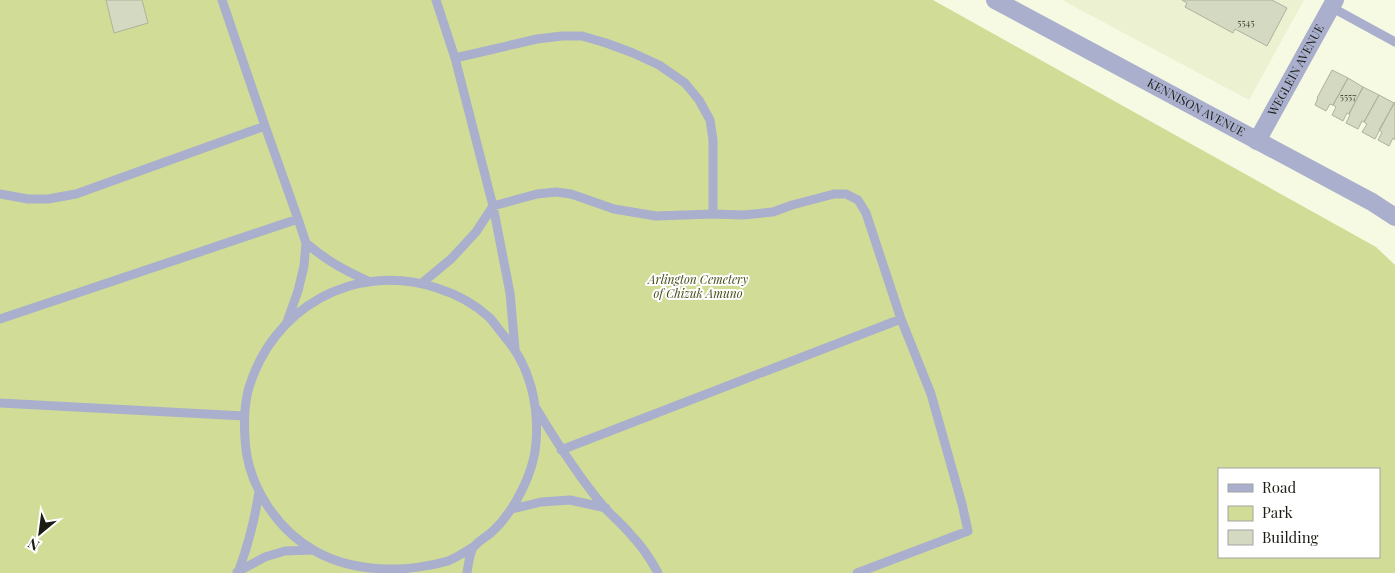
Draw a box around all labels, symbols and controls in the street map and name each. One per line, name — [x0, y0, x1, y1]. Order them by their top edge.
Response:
house number: 5545 — [1237, 15, 1255, 29]
street label: WEGLEIN AVENUE — [1263, 21, 1327, 119]
street label: KENNISON AVENUE — [1145, 74, 1248, 139]
house number: 5557 — [1340, 89, 1356, 103]
park label: Arlington Cemetery of Chizuk Amuno — [646, 271, 748, 301]
legend — [1218, 468, 1380, 558]
text: Road — [1262, 477, 1296, 497]
text: Park — [1262, 502, 1294, 522]
north arrow — [15, 508, 65, 558]
text: Building — [1262, 527, 1319, 547]
text: N — [24, 534, 42, 556]

